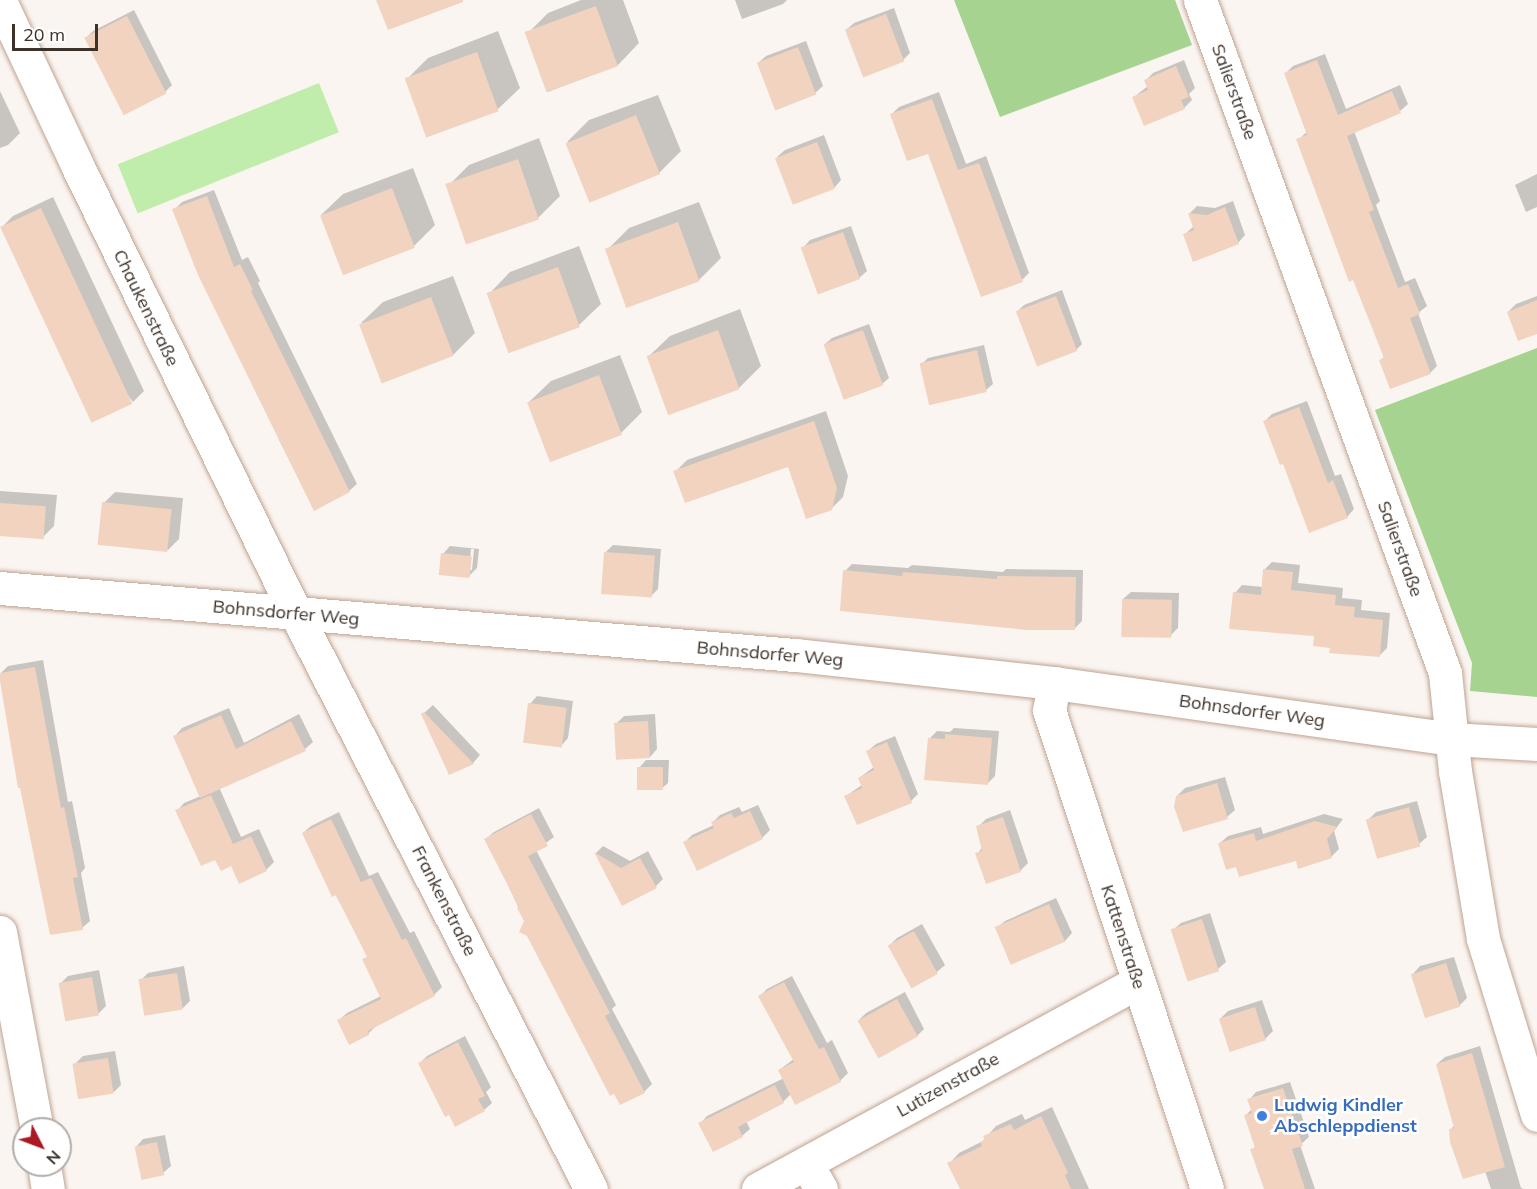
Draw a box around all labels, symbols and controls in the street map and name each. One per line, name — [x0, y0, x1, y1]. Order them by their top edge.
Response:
scale bar — [15, 12, 100, 50]
text: 20 m — [23, 23, 65, 46]
street label: Salierstraße — [1207, 41, 1261, 143]
street label: Chaukenstraße — [108, 246, 184, 370]
street label: Salierstraße — [1373, 498, 1427, 600]
street label: Bohnsdorfer Weg — [212, 596, 360, 630]
street label: Bohnsdorfer Weg — [696, 637, 844, 671]
street label: Bohnsdorfer Weg — [1178, 690, 1326, 732]
street label: Frankenstraße — [407, 842, 481, 960]
street label: Kattenstraße — [1096, 882, 1150, 992]
street label: Lutizenstraße — [893, 1048, 1003, 1122]
place label: Ludwig Kindler Abschleppdienst — [1274, 1095, 1417, 1138]
marker: Ludwig Kindler Abschleppdienst — [1255, 1109, 1269, 1123]
north arrow — [12, 1117, 72, 1177]
text: N — [42, 1147, 65, 1169]

